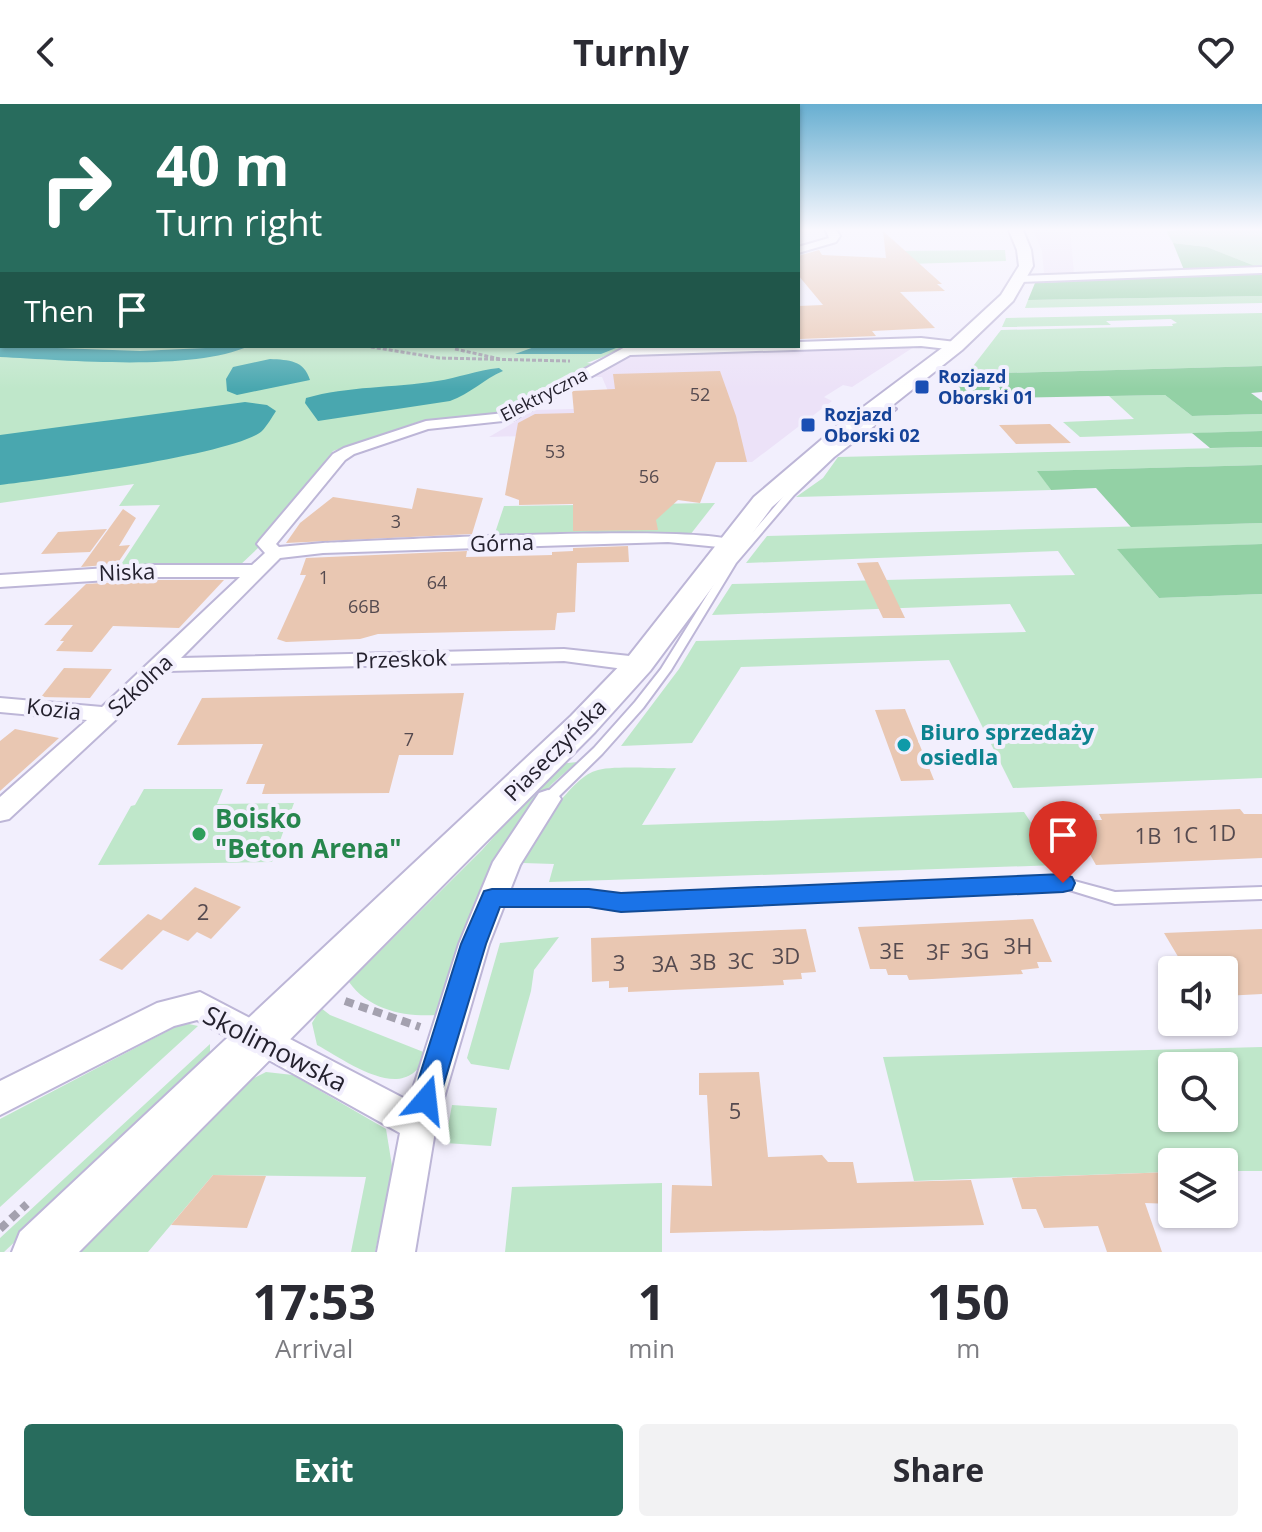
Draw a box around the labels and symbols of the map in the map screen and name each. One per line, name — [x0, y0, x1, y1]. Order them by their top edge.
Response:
street label: Elektryczna — [496, 362, 591, 426]
place label: Rozjazd Oborski 01 — [938, 364, 1034, 409]
marker: Rozjazd Oborski 01 — [913, 378, 931, 396]
house number: 52 — [690, 382, 710, 406]
place label: Rozjazd Oborski 02 — [824, 402, 920, 447]
marker: Rozjazd Oborski 02 — [799, 416, 817, 434]
house number: 53 — [545, 439, 565, 463]
house number: 56 — [639, 464, 659, 488]
house number: 3 — [391, 509, 401, 533]
street label: Górna — [469, 526, 534, 558]
street label: Niska — [98, 555, 156, 587]
house number: 1 — [319, 565, 329, 589]
house number: 64 — [427, 570, 447, 594]
house number: 66B — [348, 594, 380, 618]
street label: Przeskok — [355, 641, 448, 675]
street label: Szkolna — [100, 647, 178, 722]
street label: Kozia — [25, 690, 83, 726]
street label: Piaseczyńska — [496, 691, 612, 807]
place label: Biuro sprzedaży osiedla — [920, 716, 1095, 771]
house number: 7 — [404, 727, 414, 751]
marker: Biuro sprzedaży osiedla — [895, 736, 913, 754]
place label: Boisko "Beton Arena" — [215, 800, 402, 866]
pin — [1029, 801, 1097, 883]
house number: 1D — [1208, 817, 1236, 847]
house number: 1C — [1172, 819, 1198, 849]
house number: 1B — [1135, 820, 1161, 850]
marker: Boisko "Beton Arena" — [190, 825, 208, 843]
house number: 2 — [197, 896, 209, 926]
house number: 3H — [1004, 930, 1032, 960]
house number: 3E — [880, 935, 904, 965]
house number: 3G — [961, 935, 989, 965]
house number: 3F — [926, 936, 950, 966]
house number: 3D — [772, 940, 800, 970]
house number: 3C — [728, 945, 754, 975]
house number: 3B — [690, 946, 716, 976]
house number: 3 — [613, 947, 625, 977]
house number: 3A — [652, 948, 678, 978]
street label: Skolimowska — [197, 996, 354, 1100]
position arrow — [384, 1058, 468, 1142]
house number: 5 — [729, 1095, 741, 1125]

